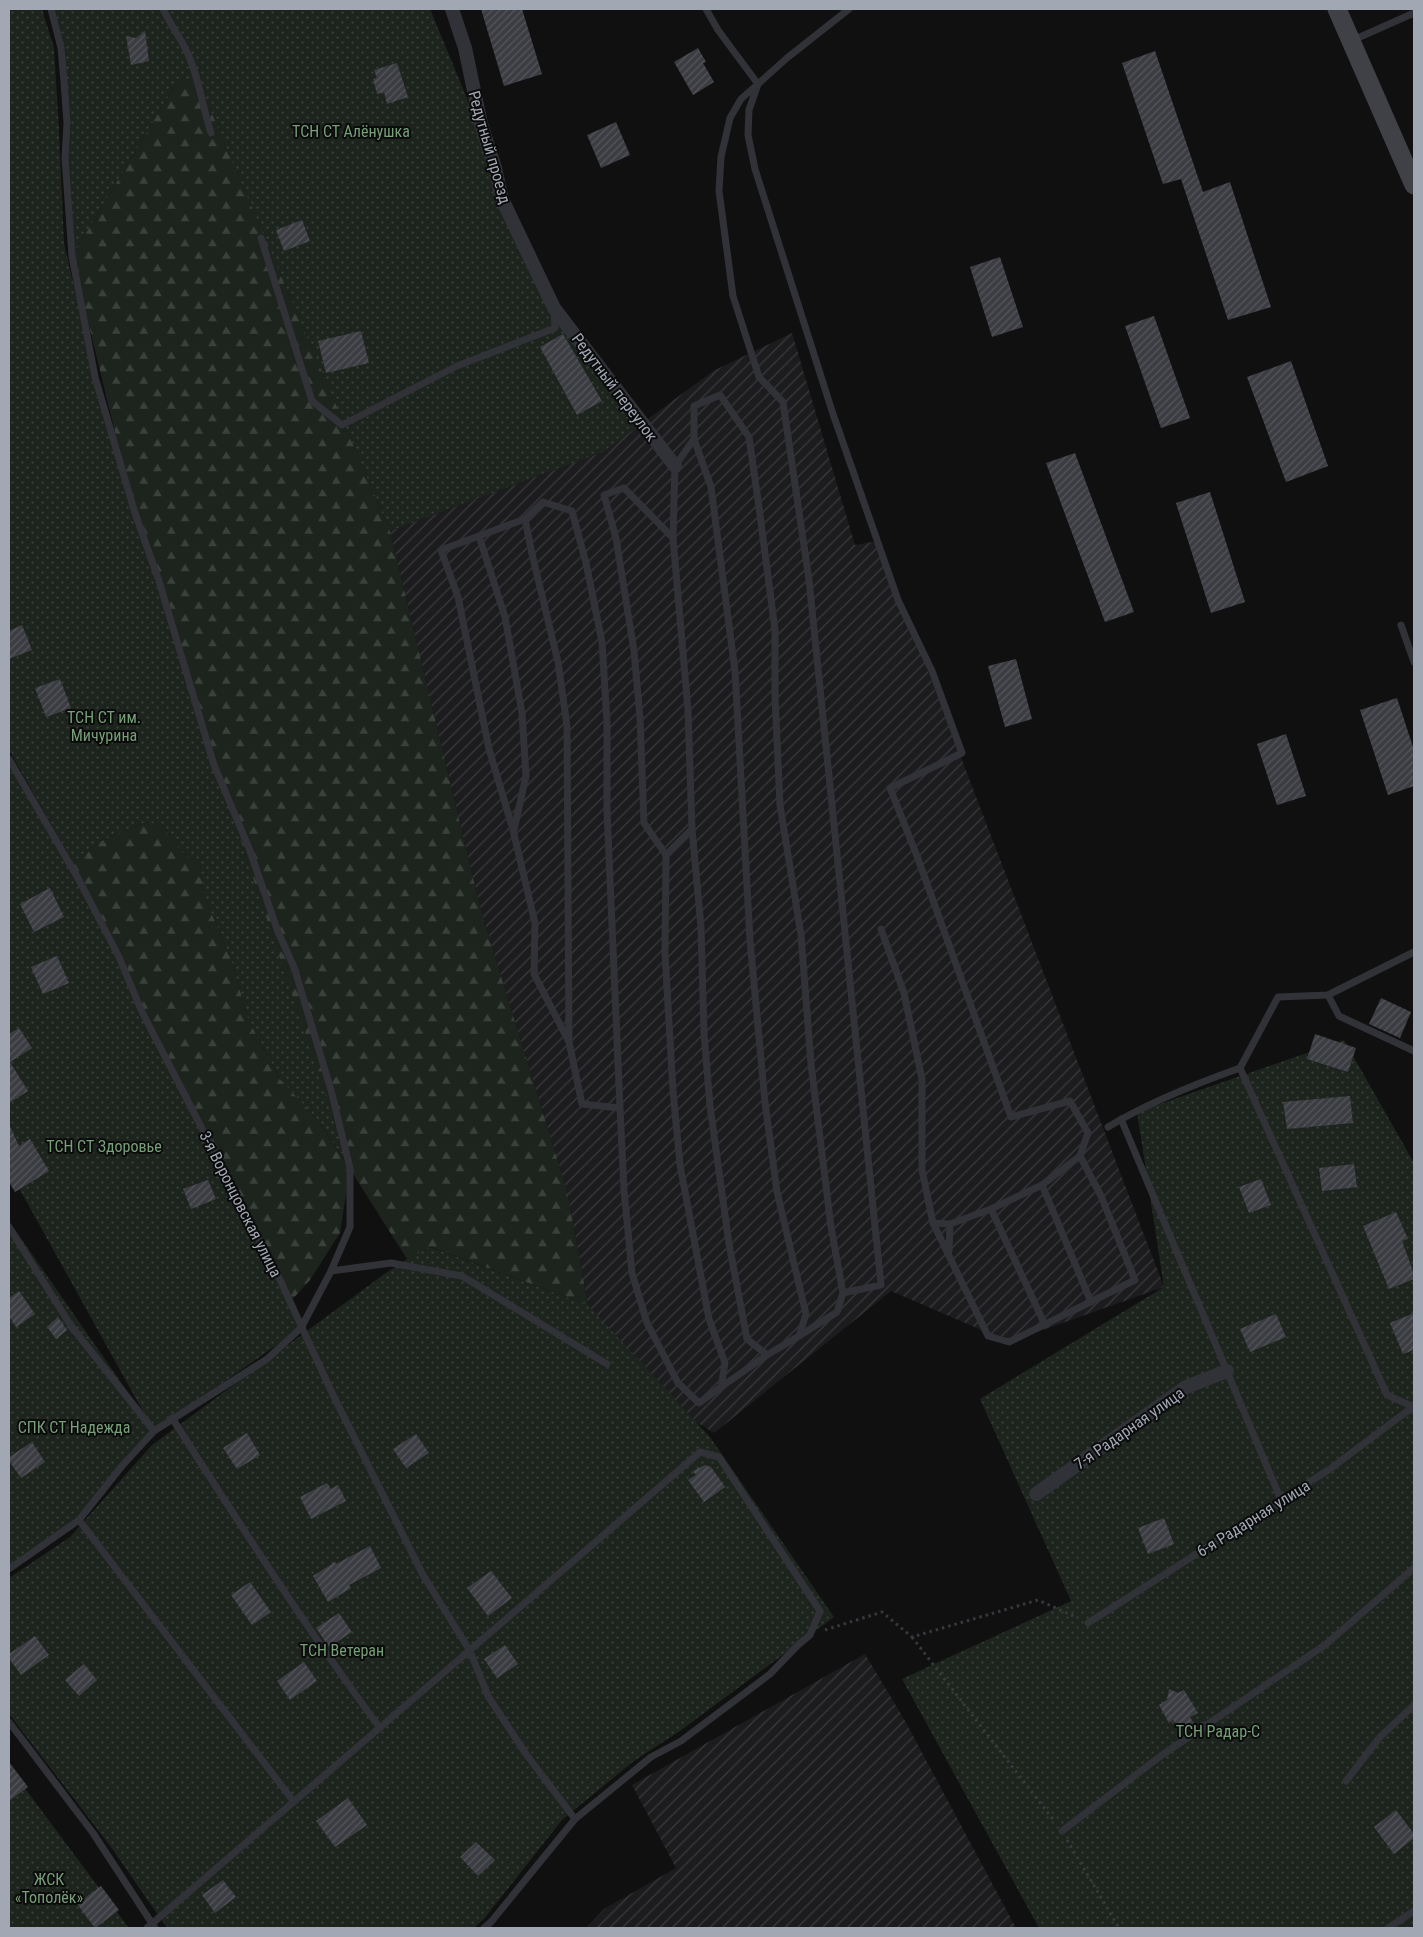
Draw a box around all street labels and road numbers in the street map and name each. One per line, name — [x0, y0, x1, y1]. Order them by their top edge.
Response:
street label: Редутный проезд — [464, 89, 515, 206]
street label: Редутный переулок — [568, 330, 662, 445]
street label: 3-я Воронцовская улица — [195, 1128, 286, 1280]
street label: 7-я Радарная улица — [1071, 1383, 1188, 1473]
street label: 6-я Радарная улица — [1193, 1476, 1313, 1561]

